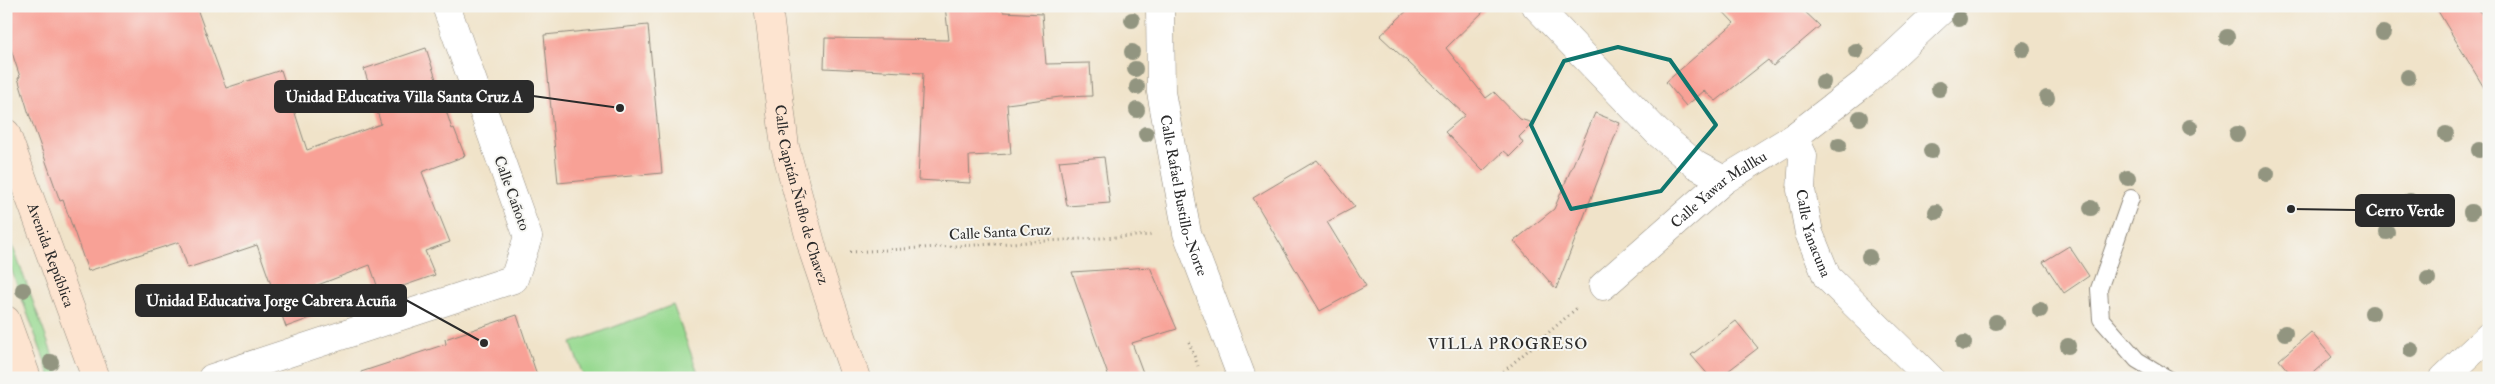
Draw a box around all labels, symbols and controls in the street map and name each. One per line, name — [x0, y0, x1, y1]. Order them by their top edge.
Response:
callout: Unidad Educativa Villa Santa Cruz A — [275, 81, 533, 112]
text: Unidad Educativa Villa Santa Cruz A — [285, 87, 524, 107]
street label: Calle Capitán Ñuflo de Chavez — [770, 104, 833, 287]
street label: Calle Rafael Bustillo-Norte — [1155, 113, 1211, 279]
street label: Calle Yawar Mallku — [1667, 147, 1771, 232]
street label: Calle Cañoto — [489, 153, 534, 233]
street label: Calle Yanacuna — [1791, 188, 1835, 281]
callout: Cerro Verde — [2356, 195, 2454, 226]
street label: Avenida República — [22, 200, 78, 311]
text: Cerro Verde — [2366, 201, 2445, 221]
street label: Calle Santa Cruz — [949, 220, 1051, 245]
callout: Unidad Educativa Jorge Cabrera Acuña — [136, 285, 406, 316]
text: Unidad Educativa Jorge Cabrera Acuña — [146, 291, 396, 312]
district label: VILLA PROGRESO — [1428, 334, 1588, 354]

